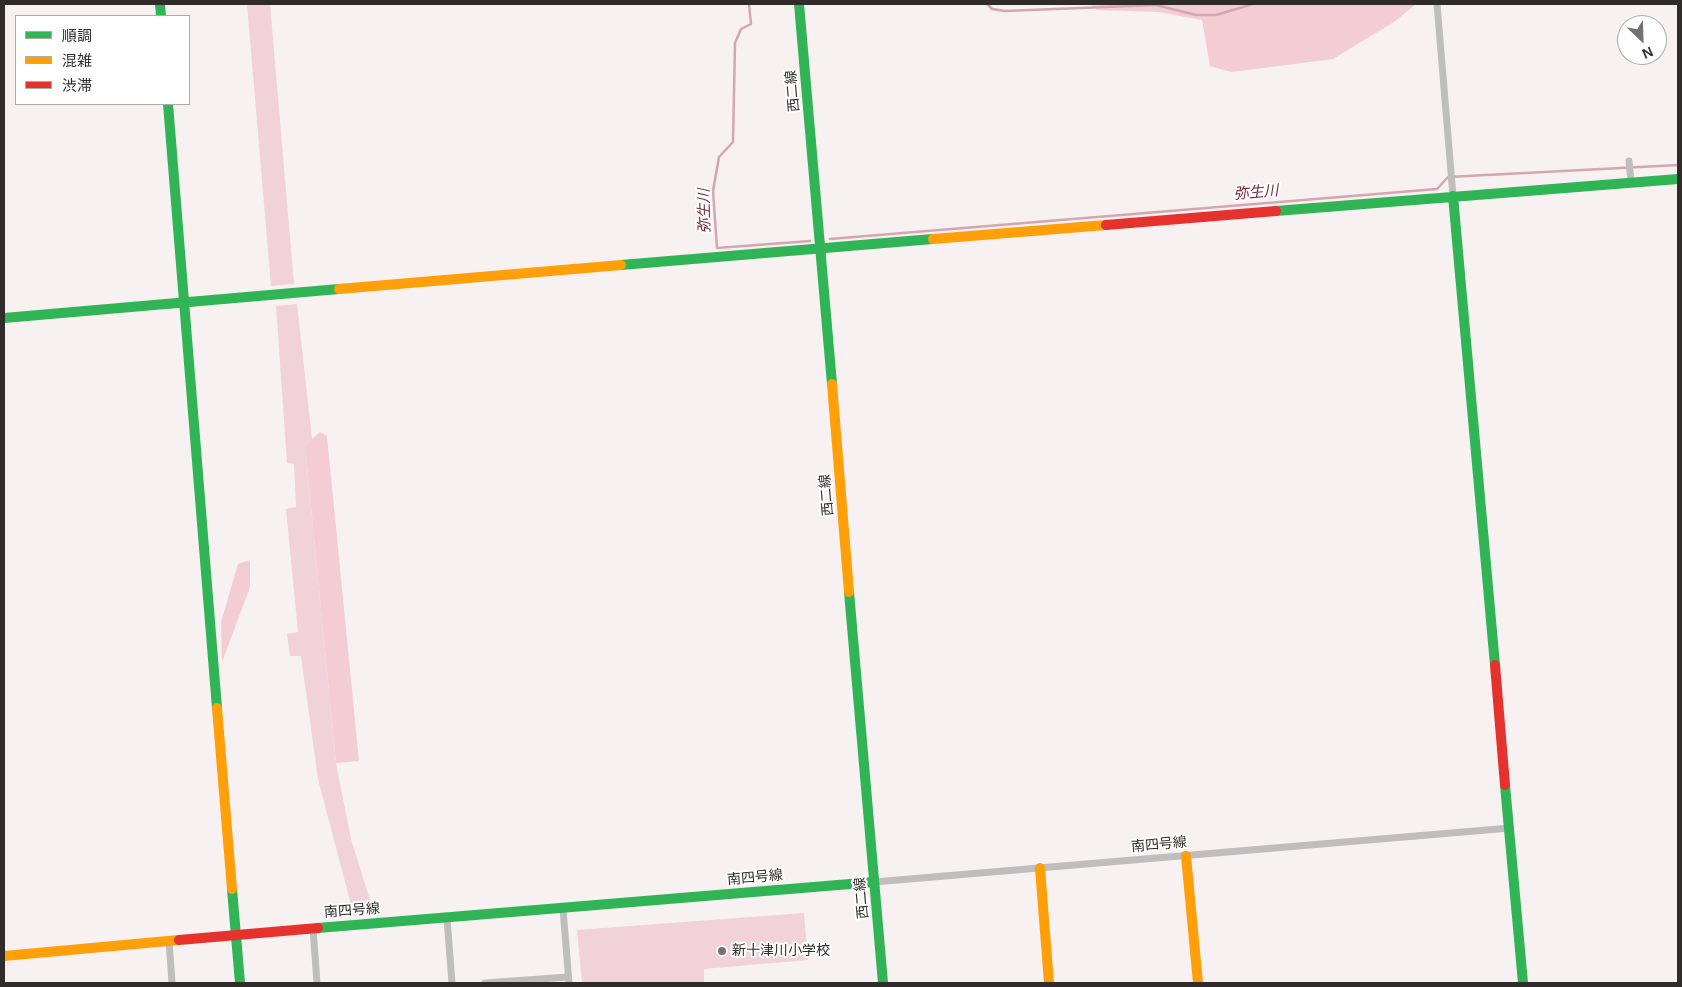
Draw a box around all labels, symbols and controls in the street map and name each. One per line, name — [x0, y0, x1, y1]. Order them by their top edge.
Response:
legend — [15, 15, 190, 105]
north arrow — [1617, 15, 1667, 65]
text: 順調 — [62, 27, 92, 44]
text: N — [1640, 43, 1656, 62]
text: 混雑 — [62, 52, 92, 69]
street label: 西二線 — [783, 69, 803, 113]
text: 渋滞 — [62, 77, 92, 94]
water label: 弥生川 — [1233, 182, 1279, 204]
water label: 弥生川 — [696, 188, 714, 234]
street label: 西二線 — [817, 473, 837, 517]
street label: 南四号線 — [1130, 834, 1188, 856]
street label: 南四号線 — [726, 867, 784, 889]
street label: 西二線 — [852, 876, 872, 920]
street label: 南四号線 — [323, 901, 381, 921]
place label: 新十津川小学校 — [732, 943, 830, 959]
marker: 新十津川小学校 — [716, 945, 728, 957]

